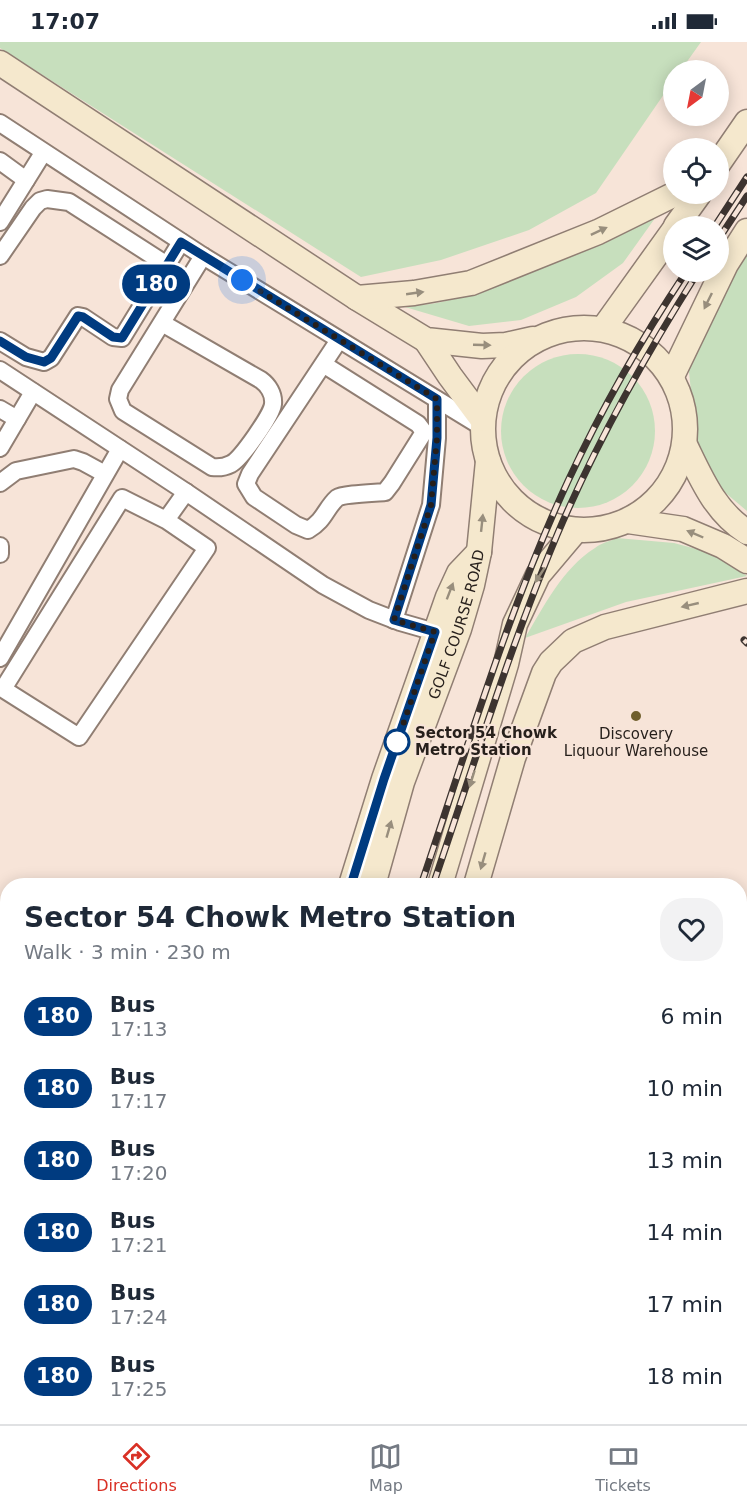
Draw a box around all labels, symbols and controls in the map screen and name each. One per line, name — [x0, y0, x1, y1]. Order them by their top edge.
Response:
text: 17:07 — [30, 9, 100, 34]
north arrow — [663, 60, 729, 126]
map controls — [663, 60, 729, 282]
button: locate — [663, 138, 729, 204]
button: layers — [663, 216, 729, 282]
one-way arrow — [591, 226, 608, 235]
line badge: 180 — [122, 264, 190, 304]
your location — [227, 265, 257, 295]
text: 180 — [134, 272, 178, 296]
one-way arrow — [406, 288, 425, 297]
one-way arrow — [704, 292, 713, 309]
one-way arrow — [473, 340, 492, 349]
one-way arrow — [477, 513, 487, 532]
one-way arrow — [686, 529, 704, 538]
street label: GOLF COURSE ROAD — [425, 548, 488, 702]
one-way arrow — [534, 567, 545, 583]
one-way arrow — [446, 582, 455, 600]
one-way arrow — [681, 601, 700, 611]
marker: Discovery Liquour Warehouse — [629, 709, 643, 723]
place label: Sector 54 Chowk Metro Station — [415, 724, 558, 759]
place label: Discovery Liquour Warehouse — [564, 725, 708, 760]
marker: Sector 54 Chowk Metro Station — [384, 729, 410, 755]
one-way arrow — [467, 770, 476, 788]
one-way arrow — [385, 820, 394, 838]
one-way arrow — [478, 852, 487, 870]
button: heart — [660, 898, 723, 961]
text: Sector 54 Chowk Metro Station — [24, 901, 516, 934]
text: Walk · 3 min · 230 m — [24, 940, 231, 964]
text: Bus — [110, 992, 155, 1017]
text: 180 — [36, 1004, 80, 1028]
text: 6 min — [661, 1004, 723, 1029]
text: 17:13 — [110, 1017, 167, 1041]
text: Bus — [110, 1064, 155, 1089]
text: 180 — [36, 1076, 80, 1100]
text: 10 min — [647, 1076, 723, 1101]
text: 17:17 — [110, 1089, 167, 1113]
text: Bus — [110, 1136, 155, 1161]
text: 180 — [36, 1148, 80, 1172]
text: 13 min — [647, 1148, 723, 1173]
text: 17:20 — [110, 1161, 167, 1185]
text: Bus — [110, 1208, 155, 1233]
text: 180 — [36, 1220, 80, 1244]
text: 14 min — [647, 1220, 723, 1245]
text: 17:21 — [110, 1233, 167, 1257]
text: Bus — [110, 1280, 155, 1305]
text: 180 — [36, 1292, 80, 1316]
text: 17 min — [647, 1292, 723, 1317]
text: 17:24 — [110, 1305, 167, 1329]
text: Bus — [110, 1352, 155, 1377]
text: 180 — [36, 1364, 80, 1388]
text: 18 min — [647, 1364, 723, 1389]
text: 17:25 — [110, 1377, 167, 1401]
tab: Directions — [96, 1440, 177, 1495]
tab: Map — [369, 1440, 403, 1495]
tab: Tickets — [595, 1440, 651, 1495]

